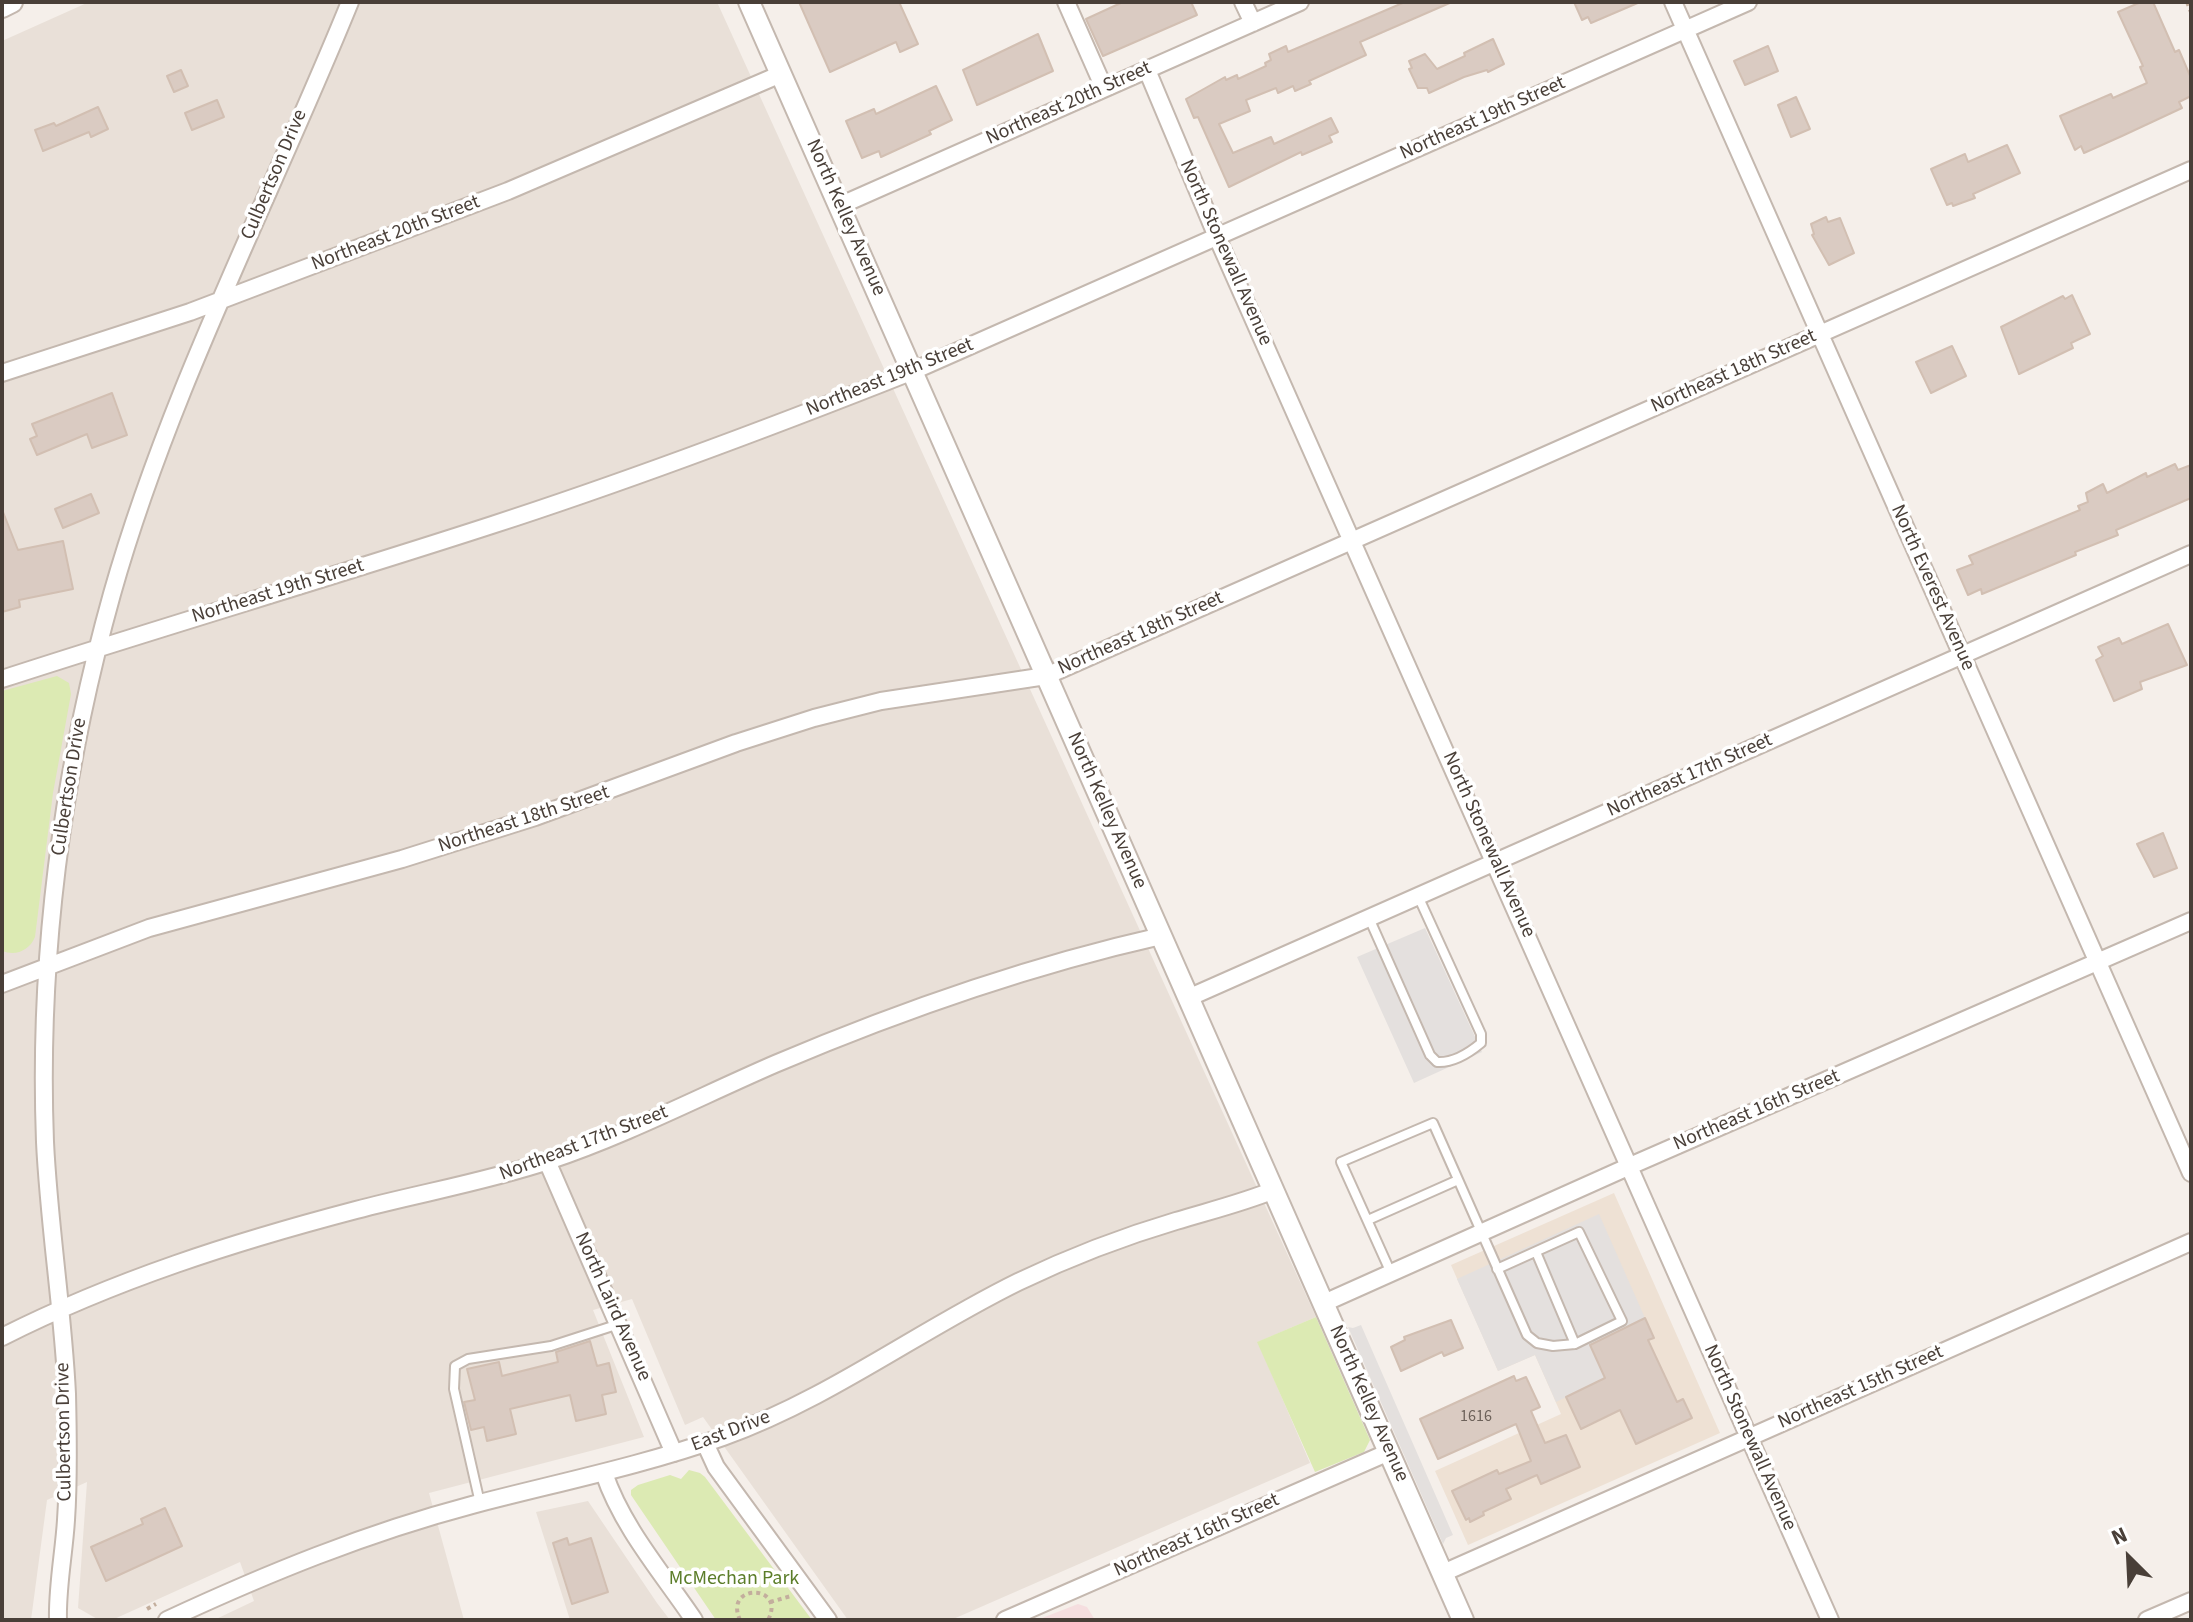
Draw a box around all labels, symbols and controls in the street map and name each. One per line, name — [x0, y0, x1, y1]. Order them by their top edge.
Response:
street label: Northeast 20th Street — [983, 57, 1155, 151]
street label: Northeast 19th Street — [1397, 72, 1569, 166]
street label: Culbertson Drive — [237, 106, 313, 244]
street label: North Kelley Avenue — [800, 136, 890, 300]
street label: North Stonewall Avenue — [1173, 156, 1277, 350]
street label: Northeast 20th Street — [308, 191, 484, 277]
street label: Northeast 18th Street — [1648, 325, 1820, 419]
street label: Northeast 19th Street — [803, 333, 977, 423]
street label: North Everest Avenue — [1885, 501, 1979, 675]
street label: Northeast 19th Street — [189, 554, 367, 630]
street label: Northeast 18th Street — [1055, 587, 1227, 681]
street label: Culbertson Drive — [47, 716, 93, 858]
street label: North Kelley Avenue — [1061, 729, 1151, 893]
street label: Northeast 17th Street — [1604, 729, 1776, 823]
street label: North Stonewall Avenue — [1436, 748, 1540, 942]
street label: Northeast 18th Street — [435, 781, 613, 859]
street label: Northeast 16th Street — [1670, 1065, 1844, 1157]
street label: Northeast 17th Street — [496, 1101, 672, 1187]
street label: North Laird Avenue — [568, 1229, 656, 1385]
street label: North Kelley Avenue — [1323, 1322, 1413, 1486]
street label: North Stonewall Avenue — [1697, 1341, 1801, 1535]
street label: Northeast 15th Street — [1775, 1341, 1947, 1435]
street label: Culbertson Drive — [52, 1362, 78, 1502]
street label: East Drive — [688, 1406, 774, 1458]
house number: 1616 — [1460, 1407, 1492, 1427]
street label: Northeast 16th Street — [1111, 1489, 1283, 1583]
north arrow — [2089, 1518, 2169, 1598]
text: N — [2106, 1518, 2132, 1554]
park label: McMechan Park — [669, 1568, 799, 1592]

